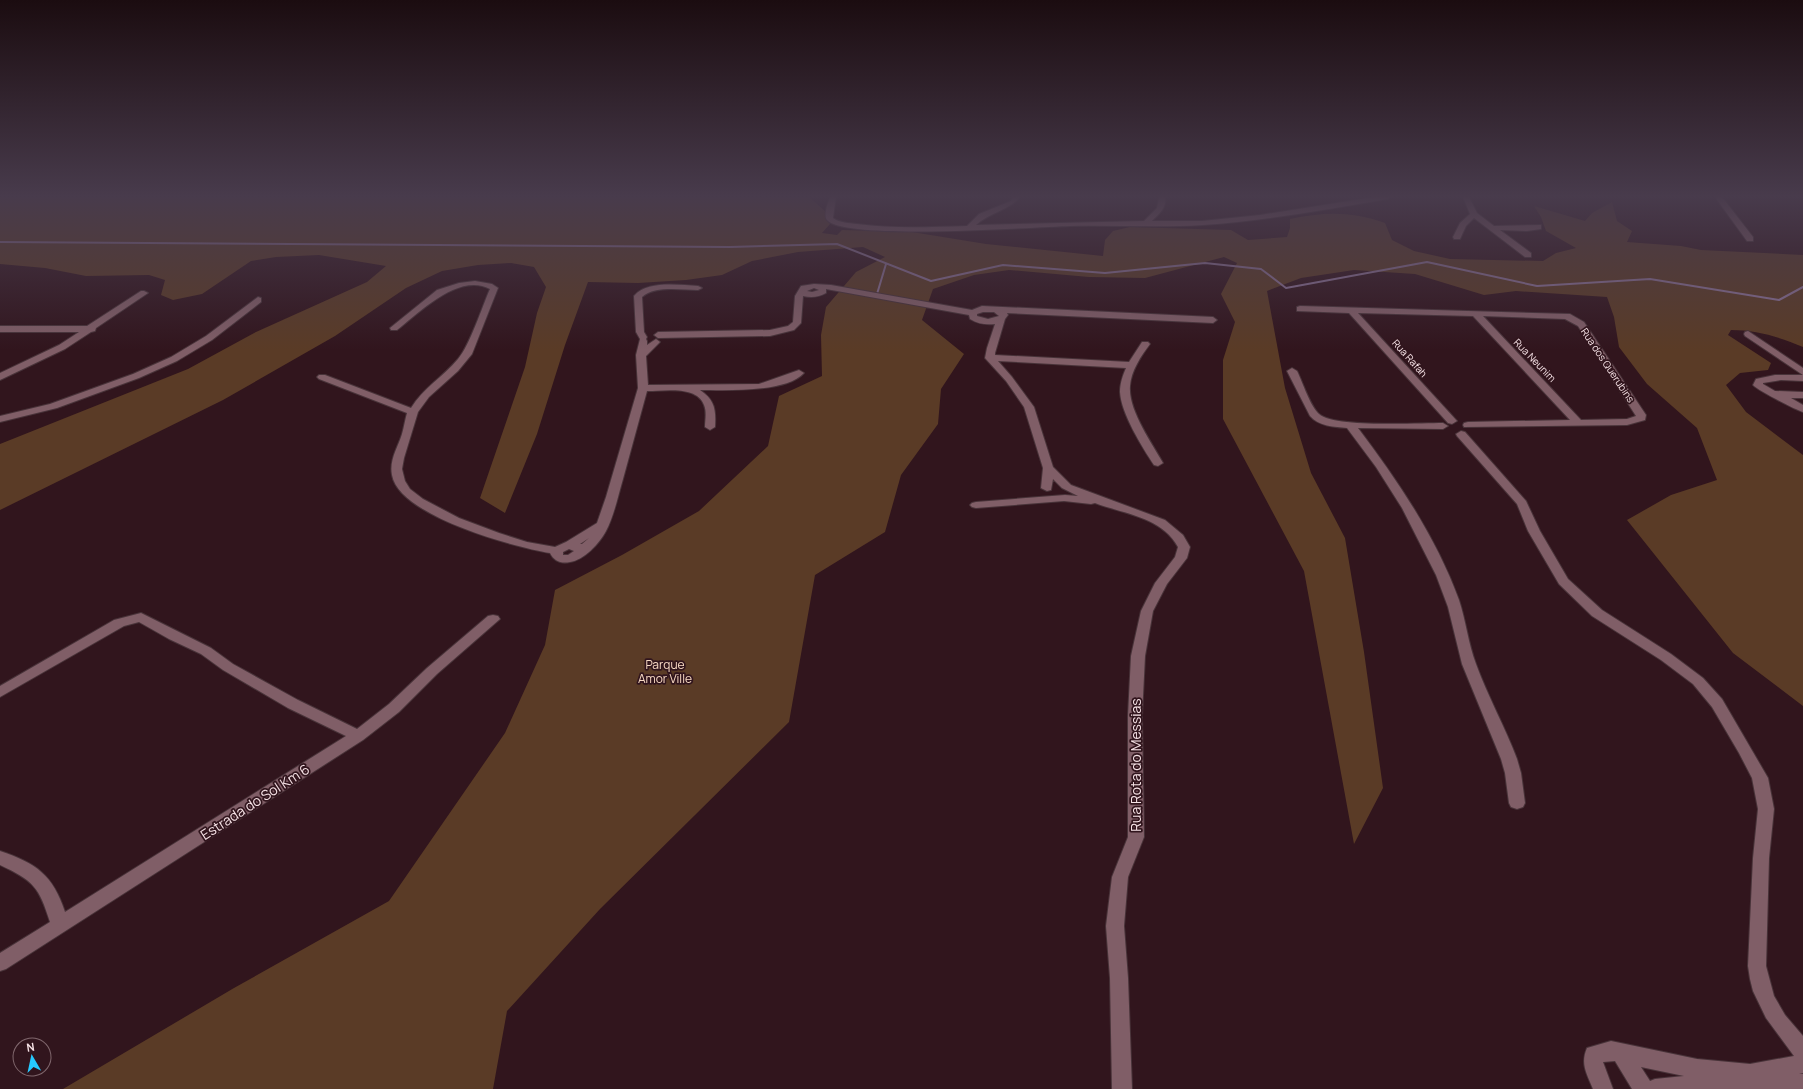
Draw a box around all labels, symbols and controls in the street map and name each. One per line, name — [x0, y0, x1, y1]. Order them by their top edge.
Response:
street label: Rua dos Querubins — [1578, 325, 1638, 405]
street label: Rua Neunim — [1511, 335, 1559, 385]
street label: Rua Rafah — [1389, 336, 1431, 380]
park label: Parque Amor Ville — [638, 656, 692, 687]
street label: Rua Rota do Messias — [1126, 698, 1145, 832]
street label: Estrada do Sol Km 6 — [197, 759, 313, 844]
north arrow — [12, 1037, 52, 1077]
text: N — [25, 1039, 36, 1055]

